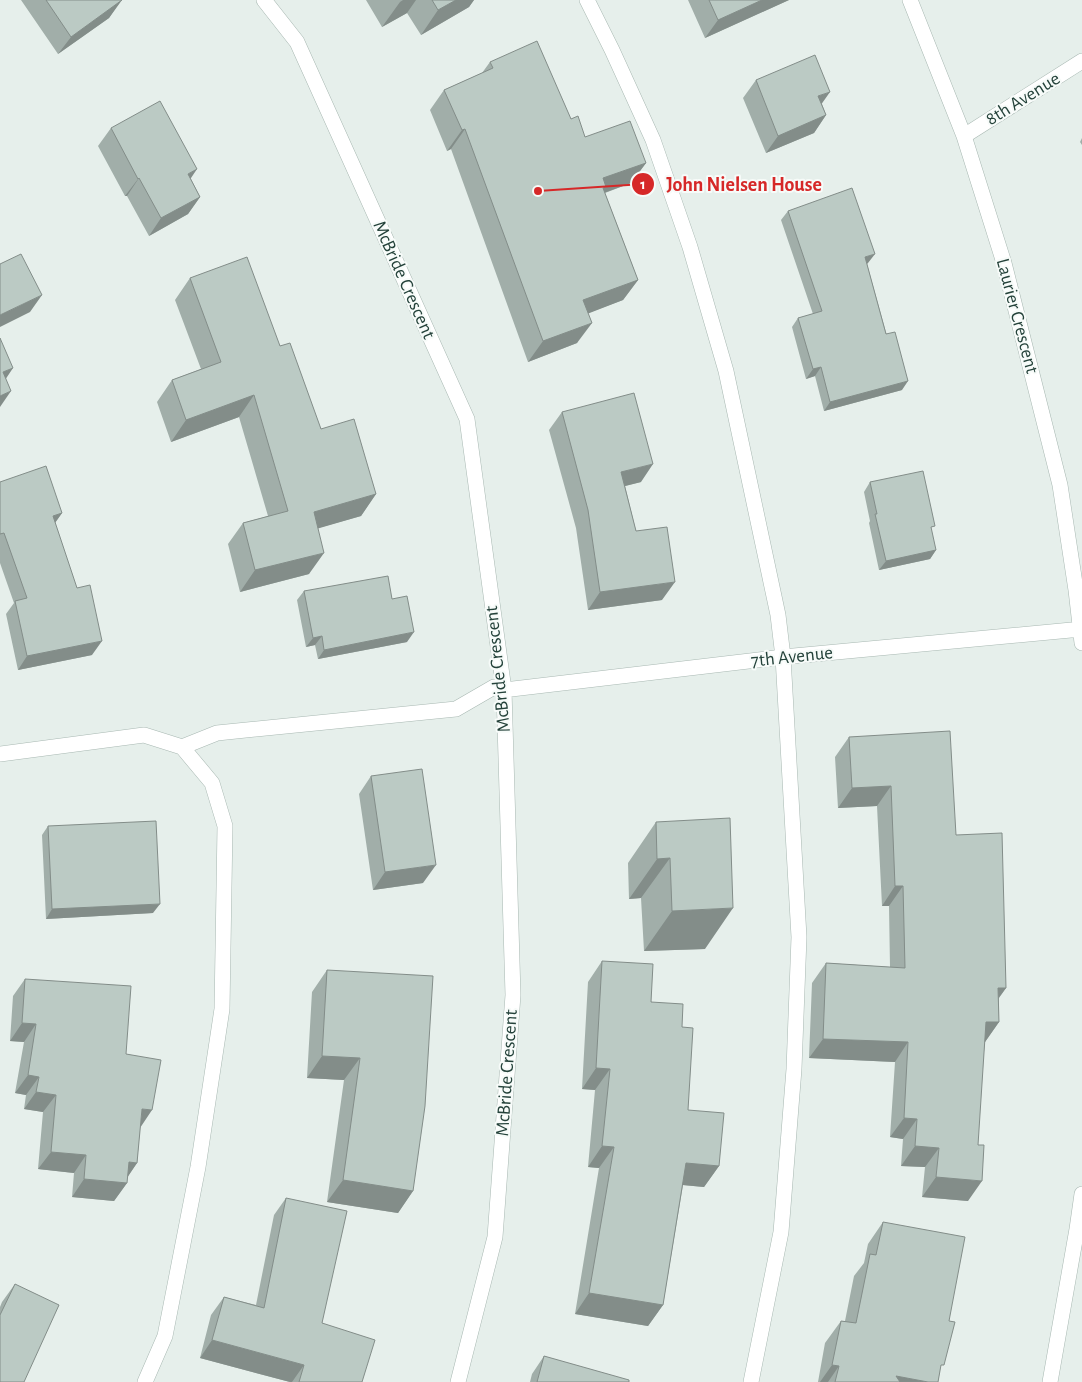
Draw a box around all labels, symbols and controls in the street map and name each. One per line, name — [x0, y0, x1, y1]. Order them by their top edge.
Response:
street label: 8th Avenue — [983, 69, 1063, 129]
callout: John Nielsen House — [631, 166, 832, 201]
text: John Nielsen House — [666, 175, 822, 195]
text: 1 — [640, 177, 646, 192]
street label: McBride Crescent — [369, 218, 439, 342]
street label: Laurier Crescent — [993, 256, 1041, 376]
street label: McBride Crescent — [482, 605, 514, 733]
street label: 7th Avenue — [750, 643, 834, 671]
street label: McBride Crescent — [493, 1009, 521, 1137]

